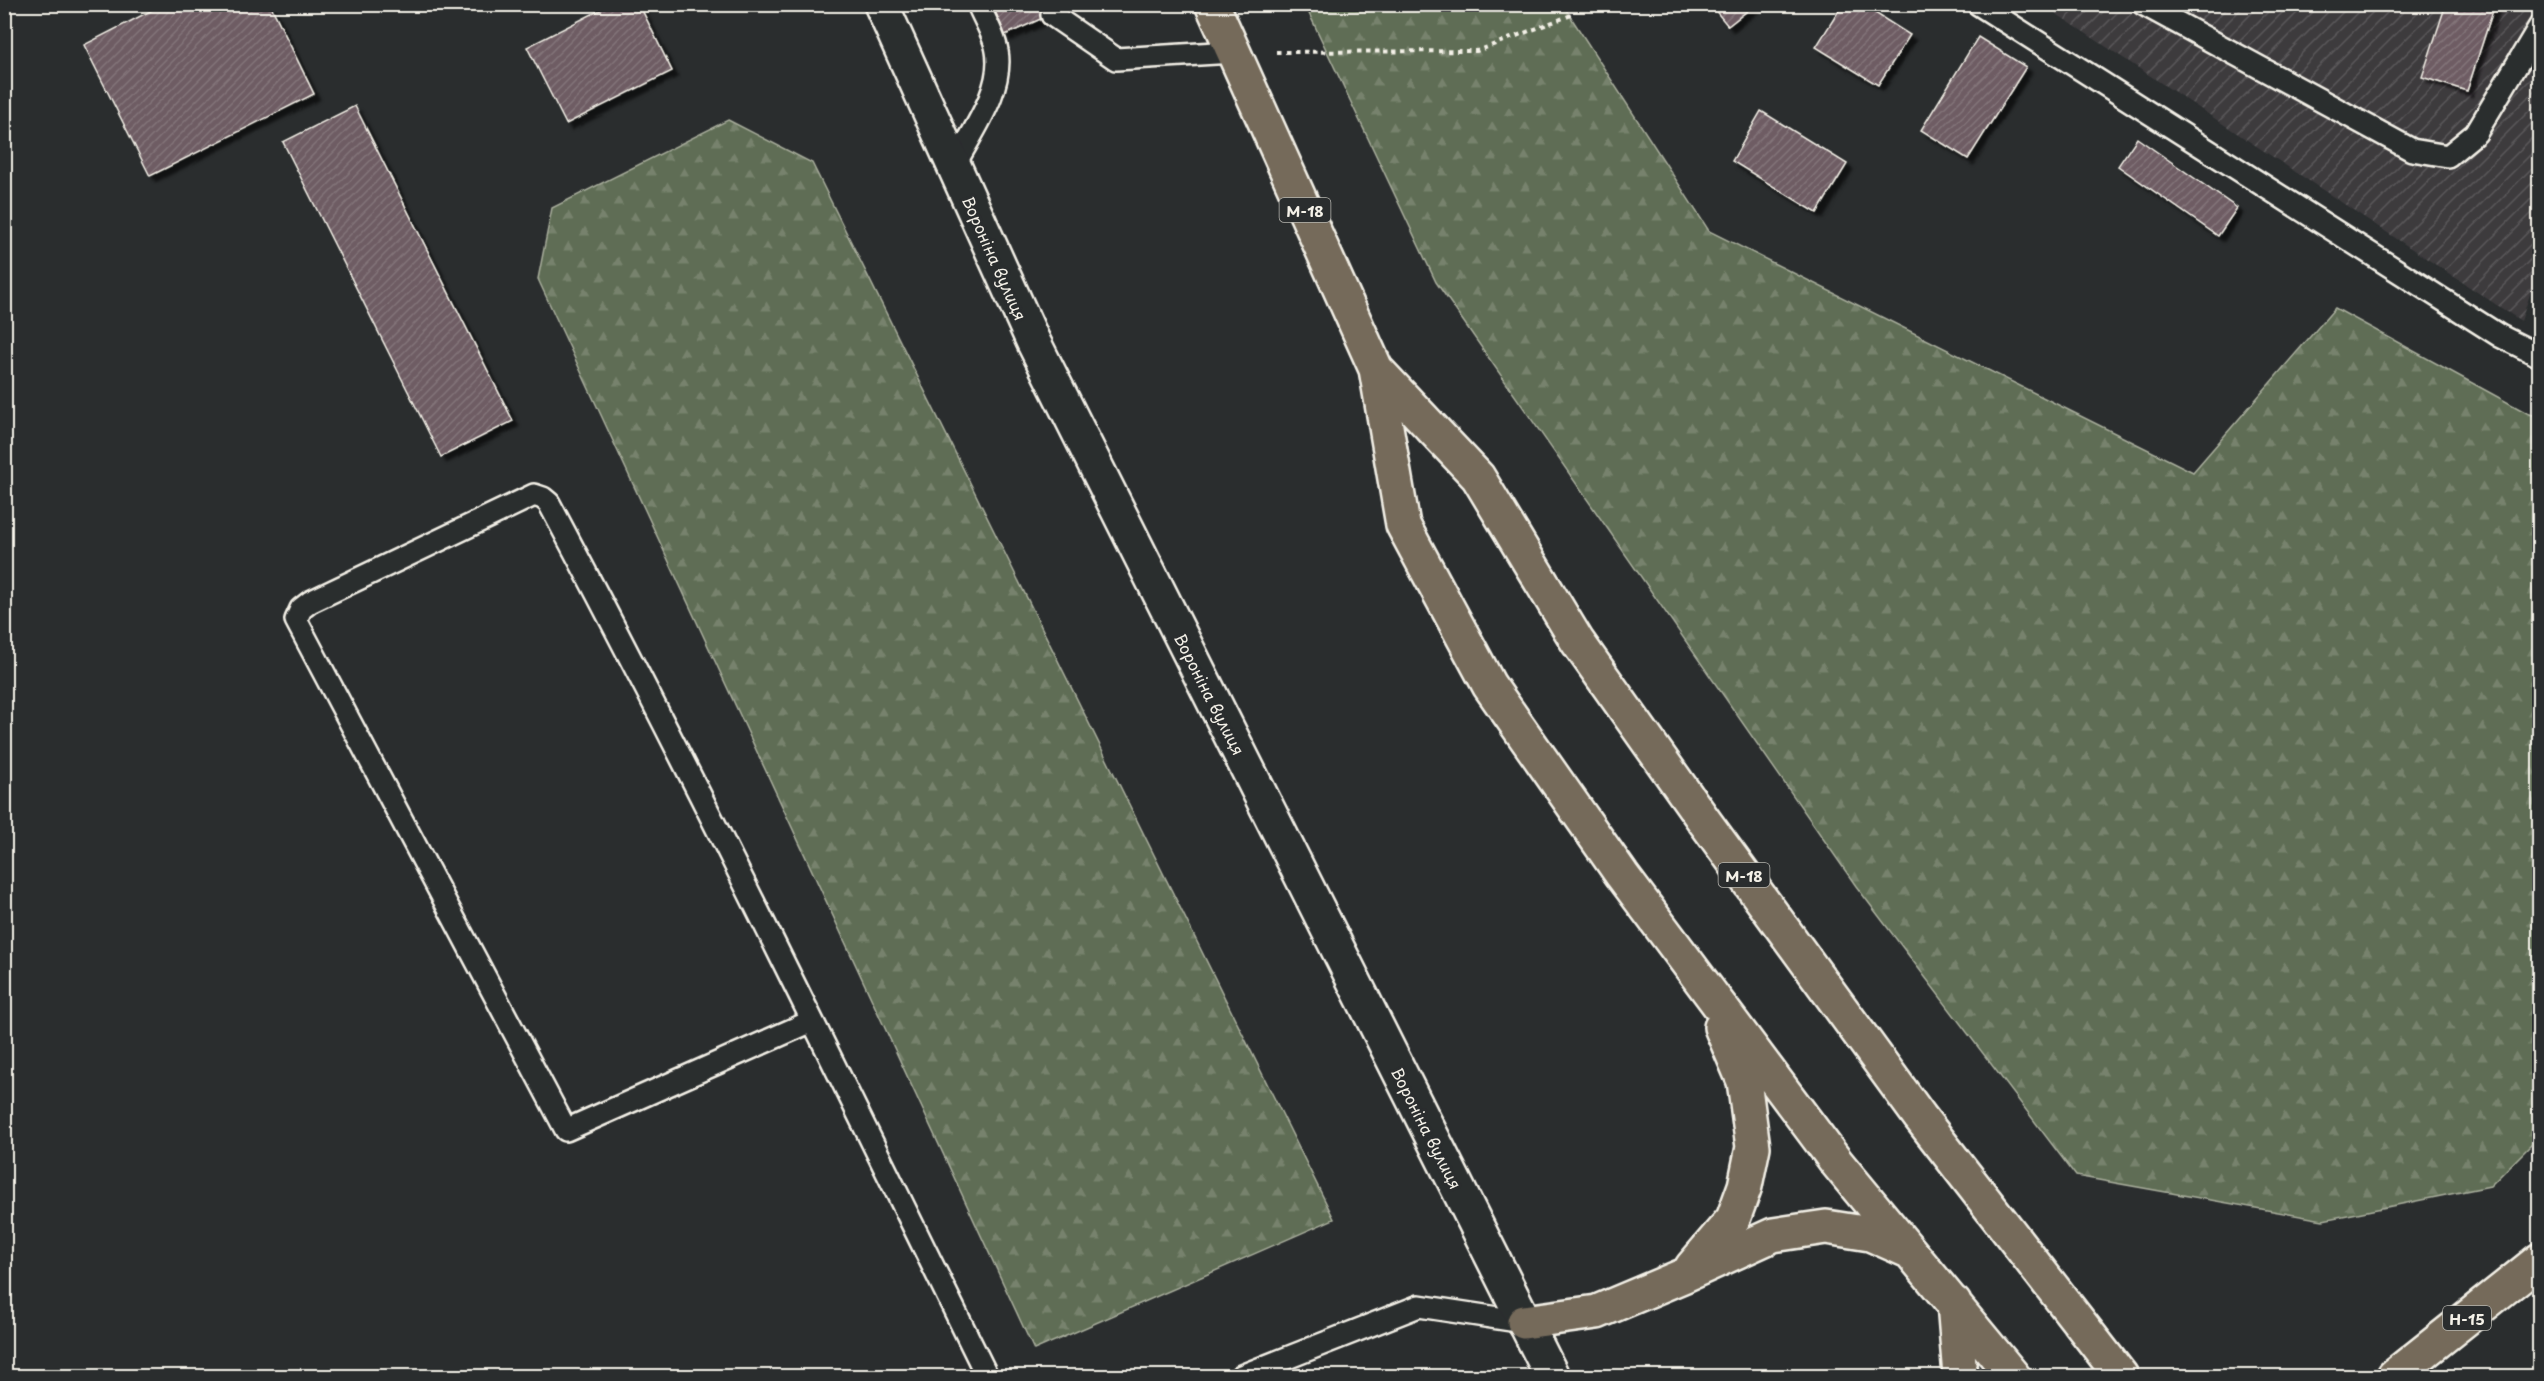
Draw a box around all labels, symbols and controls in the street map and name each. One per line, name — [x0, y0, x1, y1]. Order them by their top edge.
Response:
street label: Вороніна вулиця — [957, 192, 1033, 324]
road number: М-18 — [1280, 198, 1330, 222]
street label: Вороніна вулиця — [1169, 629, 1251, 759]
road number: М-18 — [1718, 863, 1770, 887]
street label: Вороніна вулиця — [1386, 1063, 1468, 1193]
road number: Н-15 — [2443, 1306, 2491, 1330]

